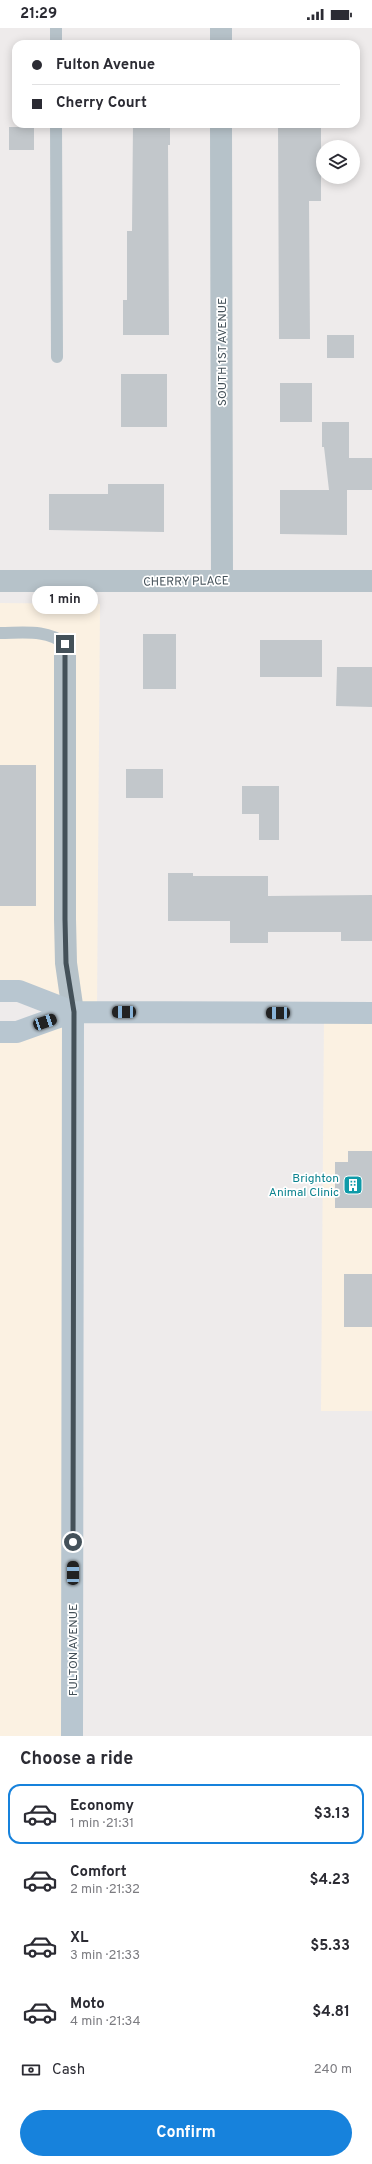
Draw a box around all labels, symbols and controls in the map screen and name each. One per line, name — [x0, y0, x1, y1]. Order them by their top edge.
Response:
text: 21:29 — [20, 5, 57, 24]
text: Fulton Avenue — [56, 56, 155, 75]
text: Cherry Court — [56, 94, 147, 113]
map controls — [316, 140, 360, 184]
button: layers — [316, 140, 360, 184]
street label: SOUTH 1ST AVENUE — [215, 298, 231, 406]
street label: CHERRY PLACE — [143, 573, 229, 591]
callout: 1 min — [32, 586, 98, 614]
text: 1 min — [49, 592, 81, 608]
route end — [56, 635, 74, 653]
car — [112, 1006, 136, 1018]
car — [266, 1007, 290, 1019]
car — [32, 1012, 58, 1032]
place label: Brighton Animal Clinic — [269, 1171, 339, 1201]
building icon: Brighton Animal Clinic — [342, 1174, 364, 1196]
route start — [64, 1533, 82, 1551]
car — [67, 1561, 79, 1585]
street label: FULTON AVENUE — [66, 1604, 82, 1696]
text: Choose a ride — [20, 1748, 133, 1771]
icon: car — [22, 1796, 58, 1832]
text: Economy — [70, 1797, 134, 1816]
text: $3.13 — [314, 1805, 350, 1824]
text: 1 min · 21:31 — [70, 1816, 134, 1832]
icon: car — [22, 1862, 58, 1898]
text: Comfort — [70, 1863, 127, 1882]
text: $4.23 — [310, 1871, 350, 1890]
text: 2 min · 21:32 — [70, 1882, 140, 1898]
icon: car — [22, 1928, 58, 1964]
text: XL — [70, 1929, 88, 1948]
text: $5.33 — [310, 1937, 350, 1956]
text: 3 min · 21:33 — [70, 1948, 140, 1964]
icon: car — [22, 1994, 58, 2030]
text: Moto — [70, 1995, 105, 2014]
text: $4.81 — [312, 2003, 350, 2022]
text: 4 min · 21:34 — [70, 2014, 141, 2030]
icon: cash — [20, 2059, 42, 2081]
text: Cash — [52, 2061, 85, 2080]
text: 240 m — [314, 2062, 352, 2078]
button: Confirm — [20, 2110, 352, 2156]

